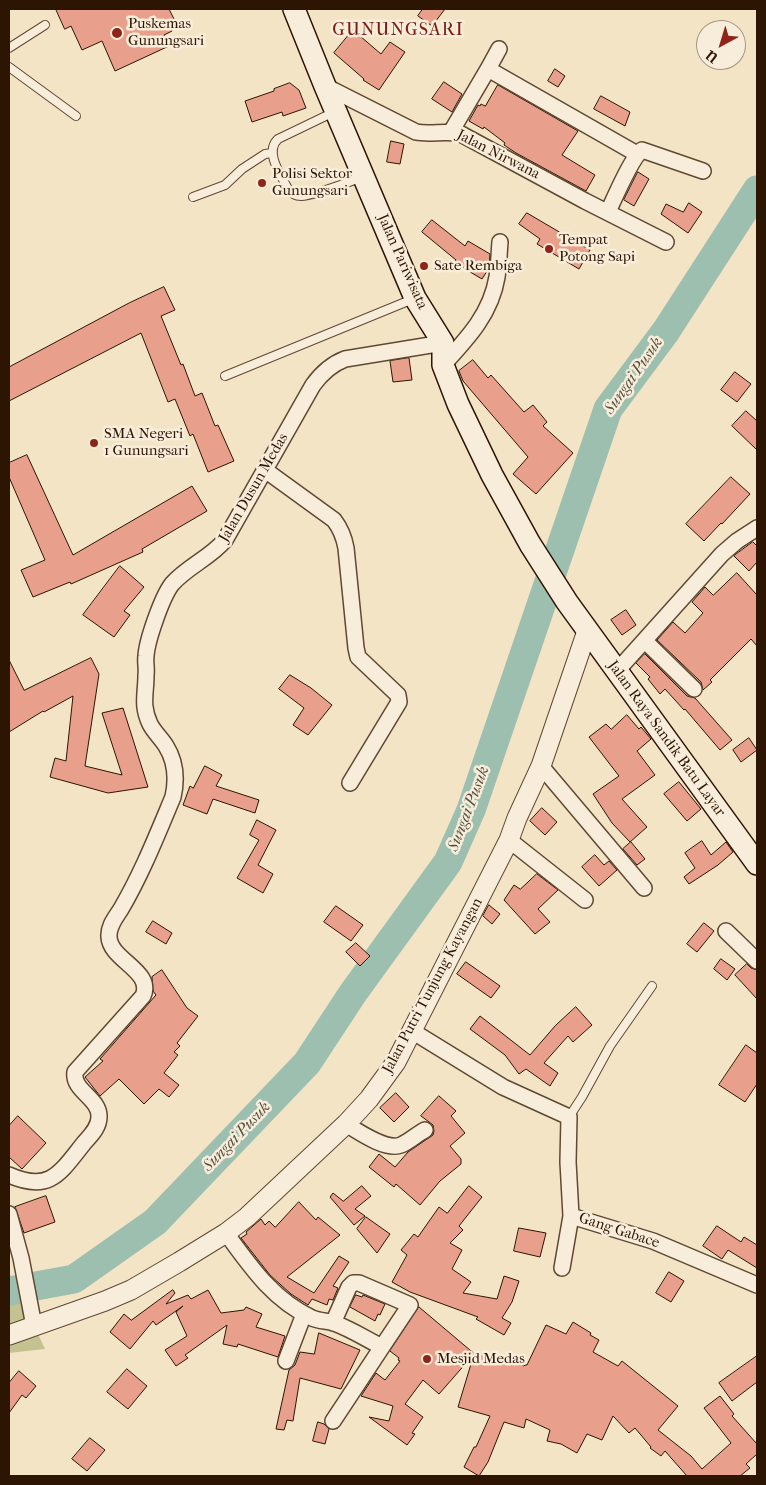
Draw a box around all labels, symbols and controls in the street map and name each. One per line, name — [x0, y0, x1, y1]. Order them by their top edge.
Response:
place label: Puskemas Gunungsari — [128, 15, 204, 50]
district label: GUNUNGSARI — [331, 20, 465, 42]
north arrow — [696, 20, 746, 70]
marker: Puskemas Gunungsari — [110, 26, 124, 40]
text: U — [702, 46, 721, 66]
street label: Jalan Nirwana — [453, 126, 543, 184]
place label: Polisi Sektor Gunungsari — [272, 165, 352, 200]
marker: Polisi Sektor Gunungsari — [256, 177, 268, 189]
street label: Jalan Pariwisata — [373, 212, 431, 312]
place label: Tempat Potong Sapi — [559, 231, 635, 266]
marker: Tempat Potong Sapi — [543, 243, 555, 255]
place label: Sate Rembiga — [434, 257, 522, 275]
marker: Sate Rembiga — [418, 260, 430, 272]
water label: Sungai Pusuk — [600, 334, 668, 418]
place label: SMA Negeri 1 Gunungsari — [104, 425, 189, 460]
street label: Jalan Dusun Medas — [216, 430, 292, 546]
marker: SMA Negeri 1 Gunungsari — [88, 437, 100, 449]
street label: Jalan Raya Sandik Batu Layar — [603, 657, 729, 821]
water label: Sungai Pusuk — [444, 764, 494, 854]
street label: Jalan Putri Tunjung Kayangan — [379, 895, 487, 1077]
water label: Sungai Pusuk — [199, 1098, 275, 1176]
street label: Gang Gabace — [576, 1209, 662, 1253]
place label: Mesjid Medas — [437, 1350, 525, 1368]
marker: Mesjid Medas — [421, 1353, 433, 1365]

